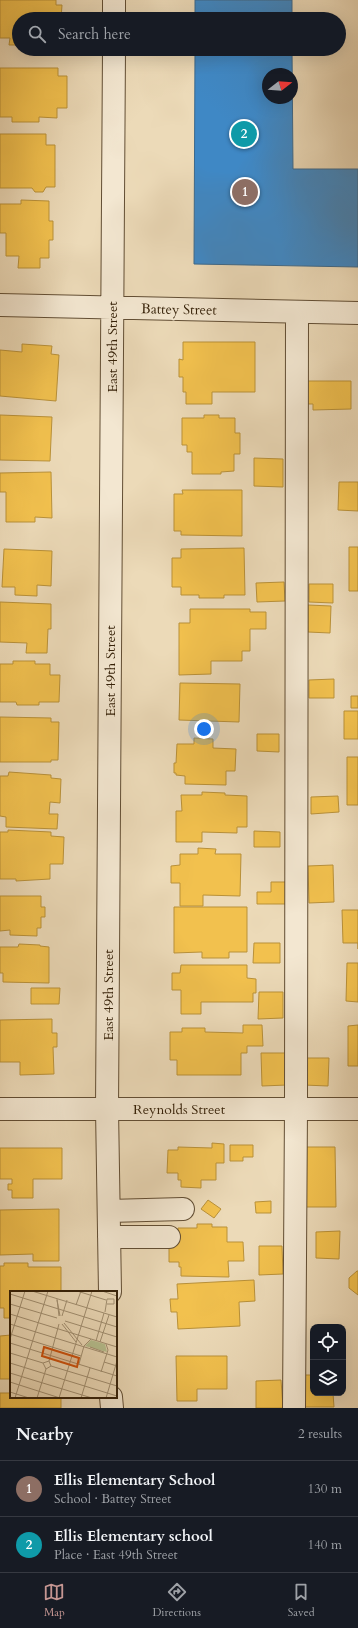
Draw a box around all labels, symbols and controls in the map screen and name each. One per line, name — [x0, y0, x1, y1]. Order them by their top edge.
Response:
search box — [12, 12, 346, 56]
icon: search — [26, 23, 48, 45]
text: Search here — [58, 24, 131, 44]
north arrow — [262, 68, 298, 104]
pin: 2 — [231, 119, 257, 149]
pin: 1 — [232, 177, 258, 207]
street label: Battey Street — [141, 299, 218, 320]
street label: East 49th Street — [103, 301, 122, 393]
street label: East 49th Street — [101, 625, 120, 717]
your location — [194, 719, 214, 739]
street label: East 49th Street — [99, 949, 118, 1041]
street label: Reynolds Street — [133, 1100, 226, 1119]
inset map — [10, 1291, 117, 1398]
map controls — [310, 1324, 346, 1396]
button: locate — [310, 1324, 346, 1360]
button: layers — [310, 1360, 346, 1396]
text: Nearby — [16, 1423, 73, 1446]
text: 2 results — [298, 1425, 342, 1443]
text: Ellis Elementary School — [54, 1470, 215, 1490]
text: 1 — [26, 1480, 32, 1498]
text: 130 m — [308, 1480, 342, 1498]
text: School · Battey Street — [54, 1490, 171, 1508]
text: Ellis Elementary school — [54, 1526, 213, 1546]
text: 2 — [26, 1536, 32, 1554]
text: 140 m — [308, 1536, 342, 1554]
text: Place · East 49th Street — [54, 1546, 178, 1564]
tab: Map — [43, 1581, 65, 1620]
tab: Directions — [152, 1581, 201, 1620]
tab: Saved — [288, 1581, 315, 1620]

